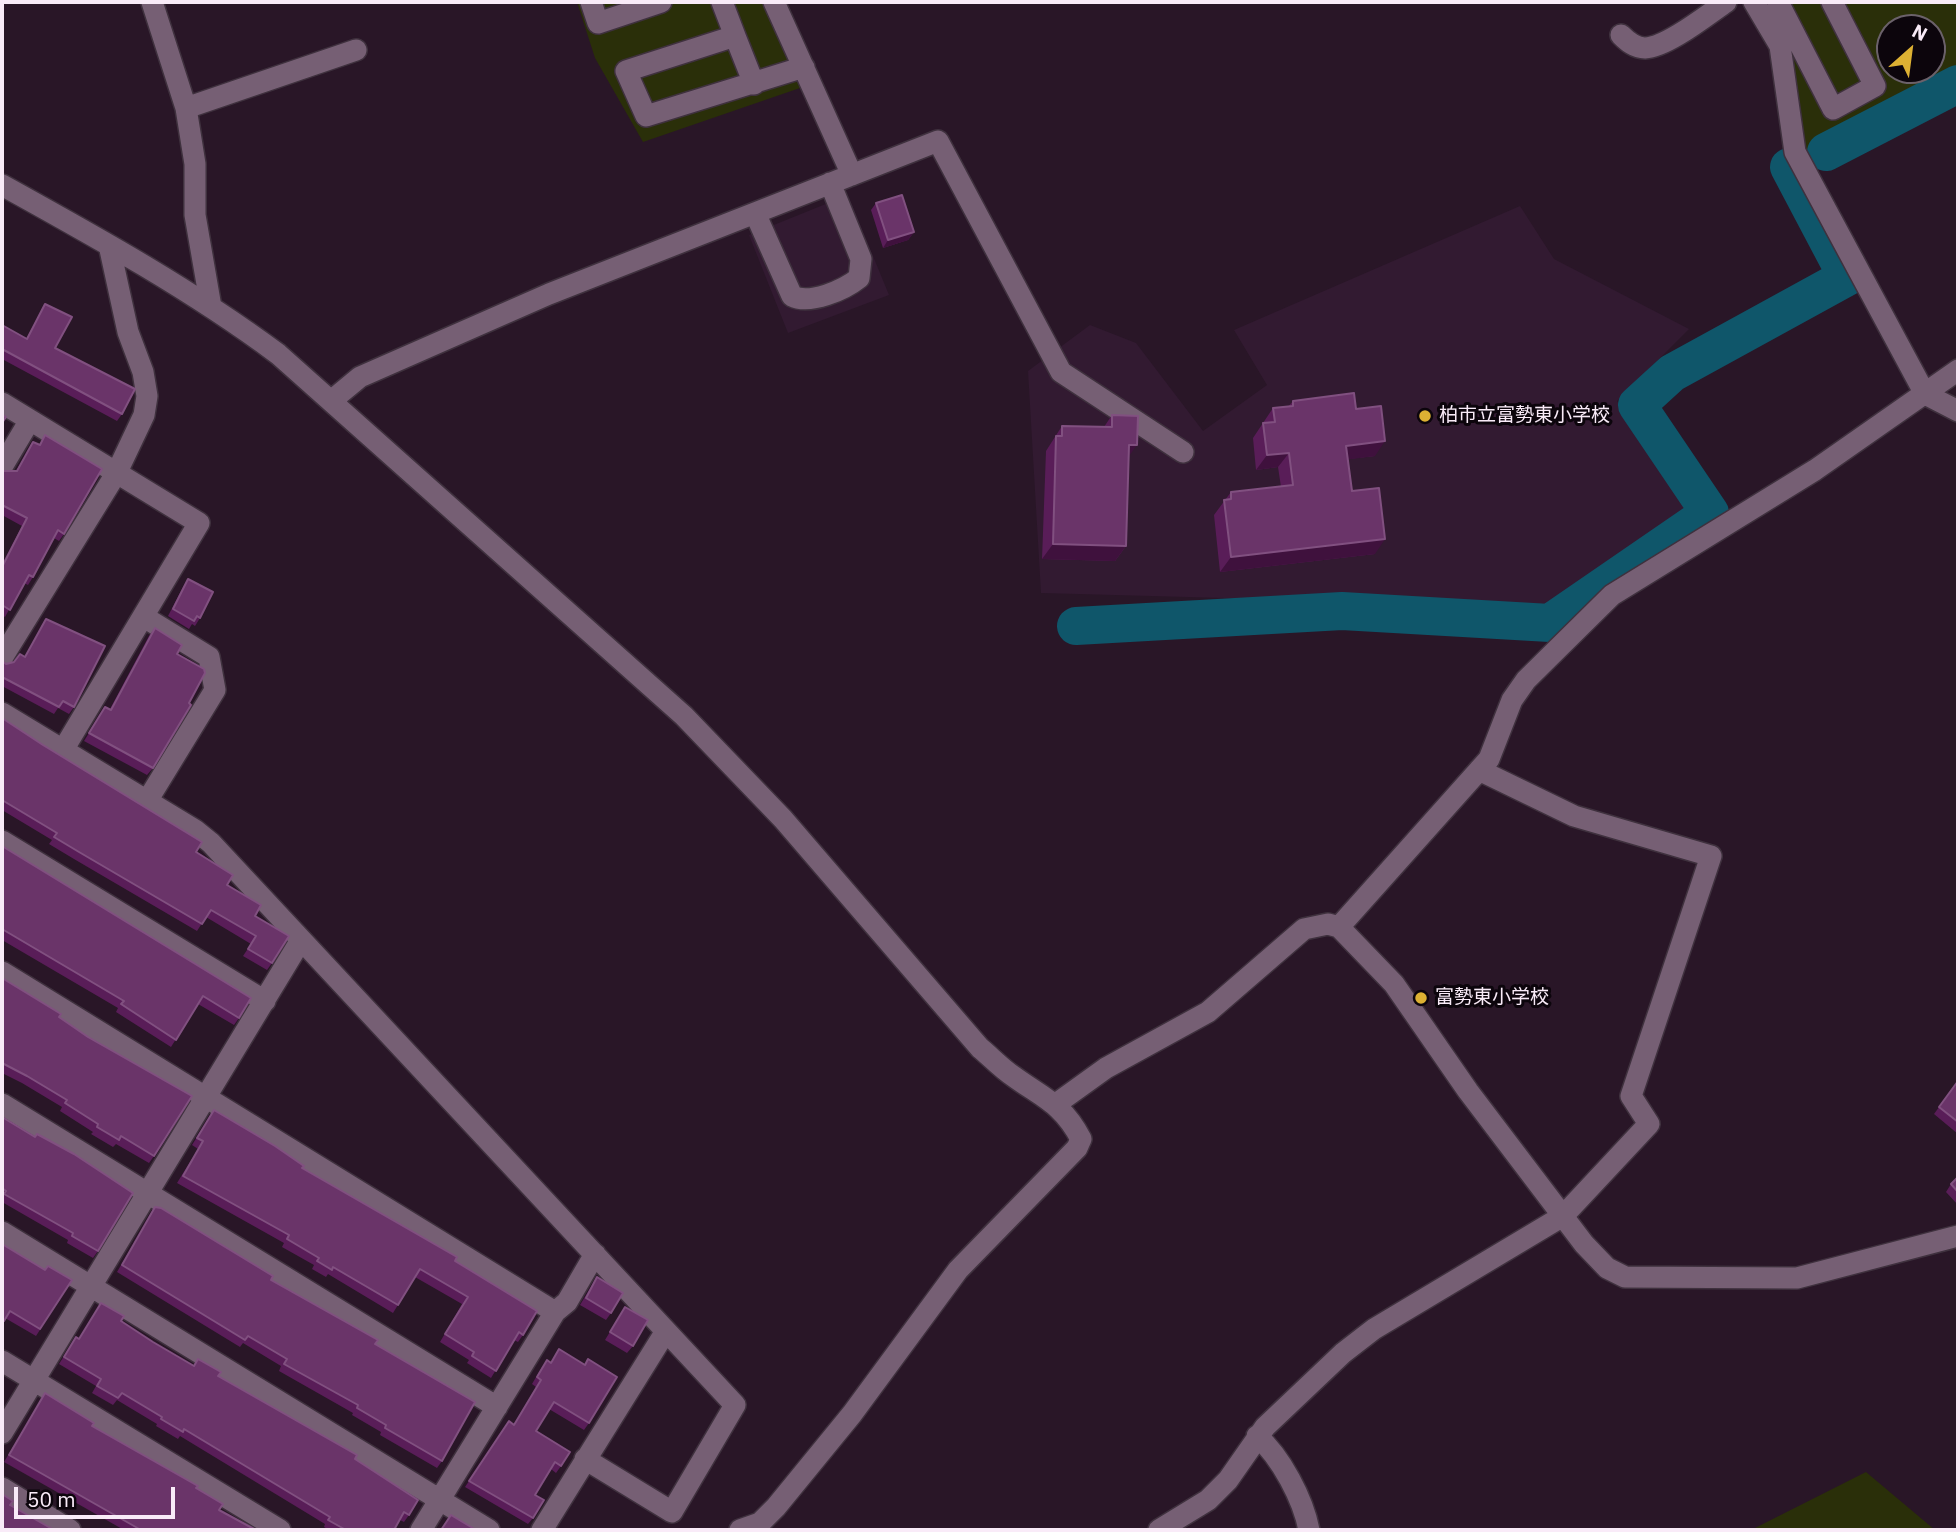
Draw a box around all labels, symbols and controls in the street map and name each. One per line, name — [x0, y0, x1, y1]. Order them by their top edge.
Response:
north arrow — [1876, 14, 1946, 84]
text: N — [1908, 18, 1932, 46]
place label: 柏市立富勢東小学校 — [1439, 405, 1610, 427]
marker: 柏市立富勢東小学校 — [1417, 408, 1433, 424]
place label: 富勢東小学校 — [1435, 987, 1549, 1009]
marker: 富勢東小学校 — [1413, 990, 1429, 1006]
scale bar — [18, 1472, 178, 1516]
text: 50 m — [27, 1485, 76, 1513]

